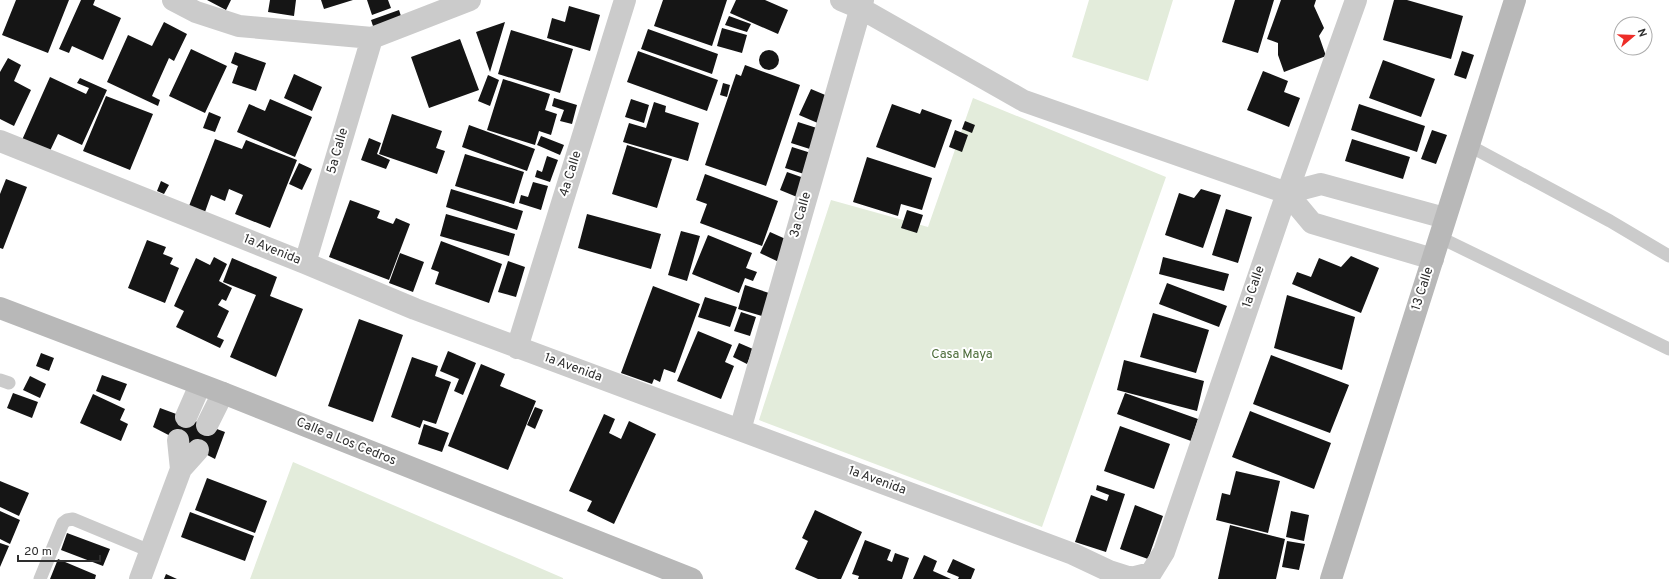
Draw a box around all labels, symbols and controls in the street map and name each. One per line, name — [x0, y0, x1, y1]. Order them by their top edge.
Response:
north arrow — [1613, 16, 1653, 56]
text: N — [1634, 27, 1649, 39]
street label: 5a Calle — [324, 126, 352, 176]
street label: 4a Calle — [556, 149, 586, 199]
street label: 3a Calle — [787, 190, 815, 240]
street label: 1a Avenida — [241, 231, 303, 269]
street label: 1a Calle — [1239, 264, 1269, 310]
street label: 13 Calle — [1408, 265, 1438, 313]
park label: Casa Maya — [931, 347, 993, 363]
street label: 1a Avenida — [542, 350, 604, 386]
street label: Calle a Los Cedros — [294, 415, 398, 469]
street label: 1a Avenida — [846, 463, 908, 499]
scale bar — [18, 537, 100, 563]
text: 20 m — [24, 544, 52, 560]

